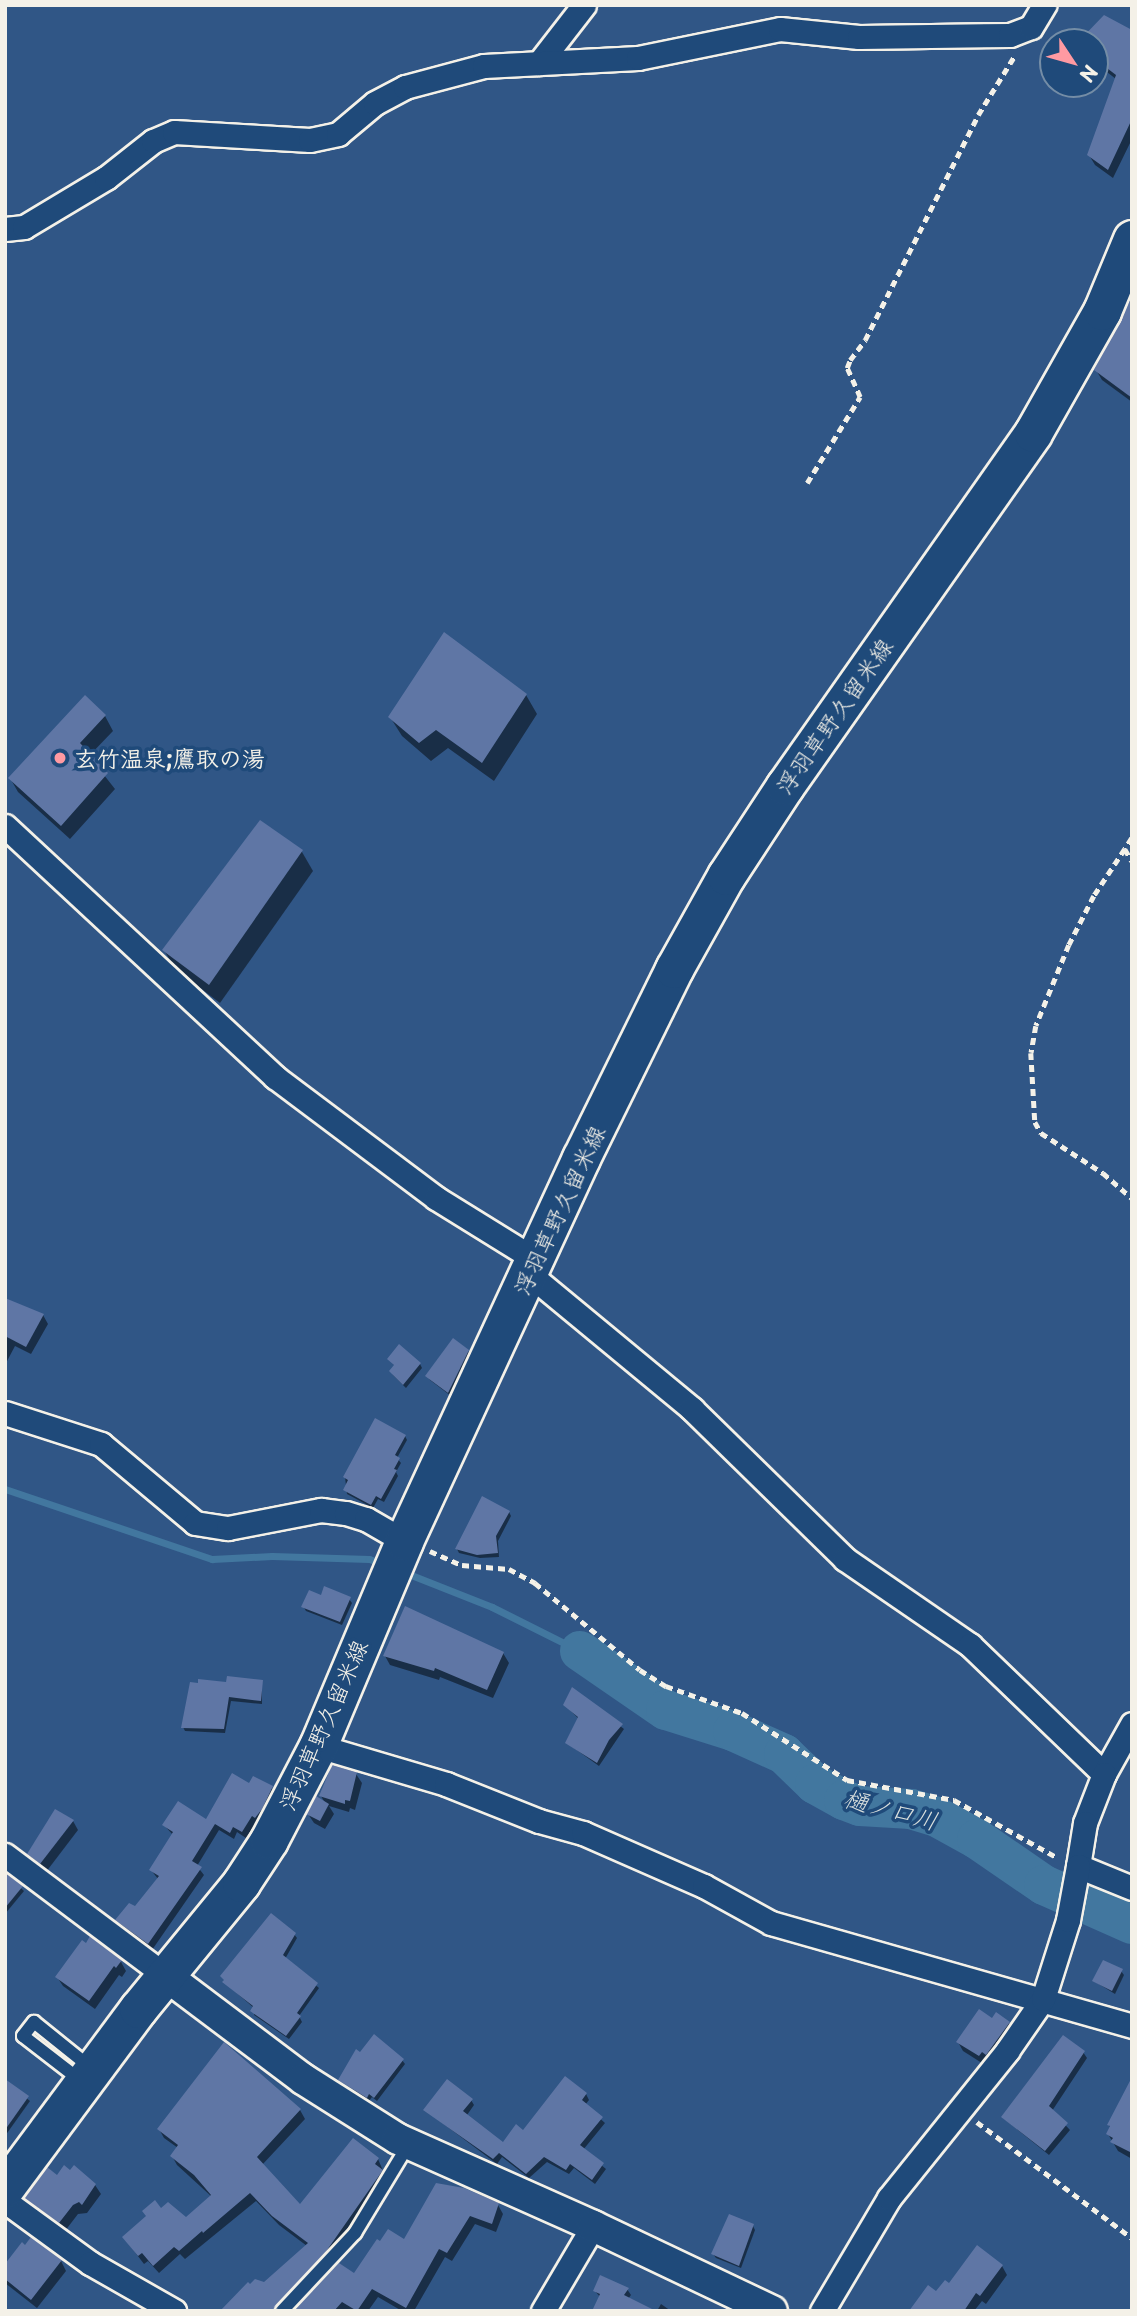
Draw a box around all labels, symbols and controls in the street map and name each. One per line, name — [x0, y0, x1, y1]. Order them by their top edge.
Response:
north arrow — [1039, 28, 1109, 98]
text: N — [1074, 60, 1105, 88]
street label: 浮羽草野久留米線 — [770, 633, 898, 799]
place label: 玄竹温泉;鷹取の湯 — [74, 744, 265, 772]
marker: 玄竹温泉;鷹取の湯 — [52, 750, 68, 766]
street label: 浮羽草野久留米線 — [508, 1121, 610, 1299]
street label: 浮羽草野久留米線 — [273, 1635, 373, 1815]
water label: 樋ノ口川 — [841, 1783, 941, 1835]

